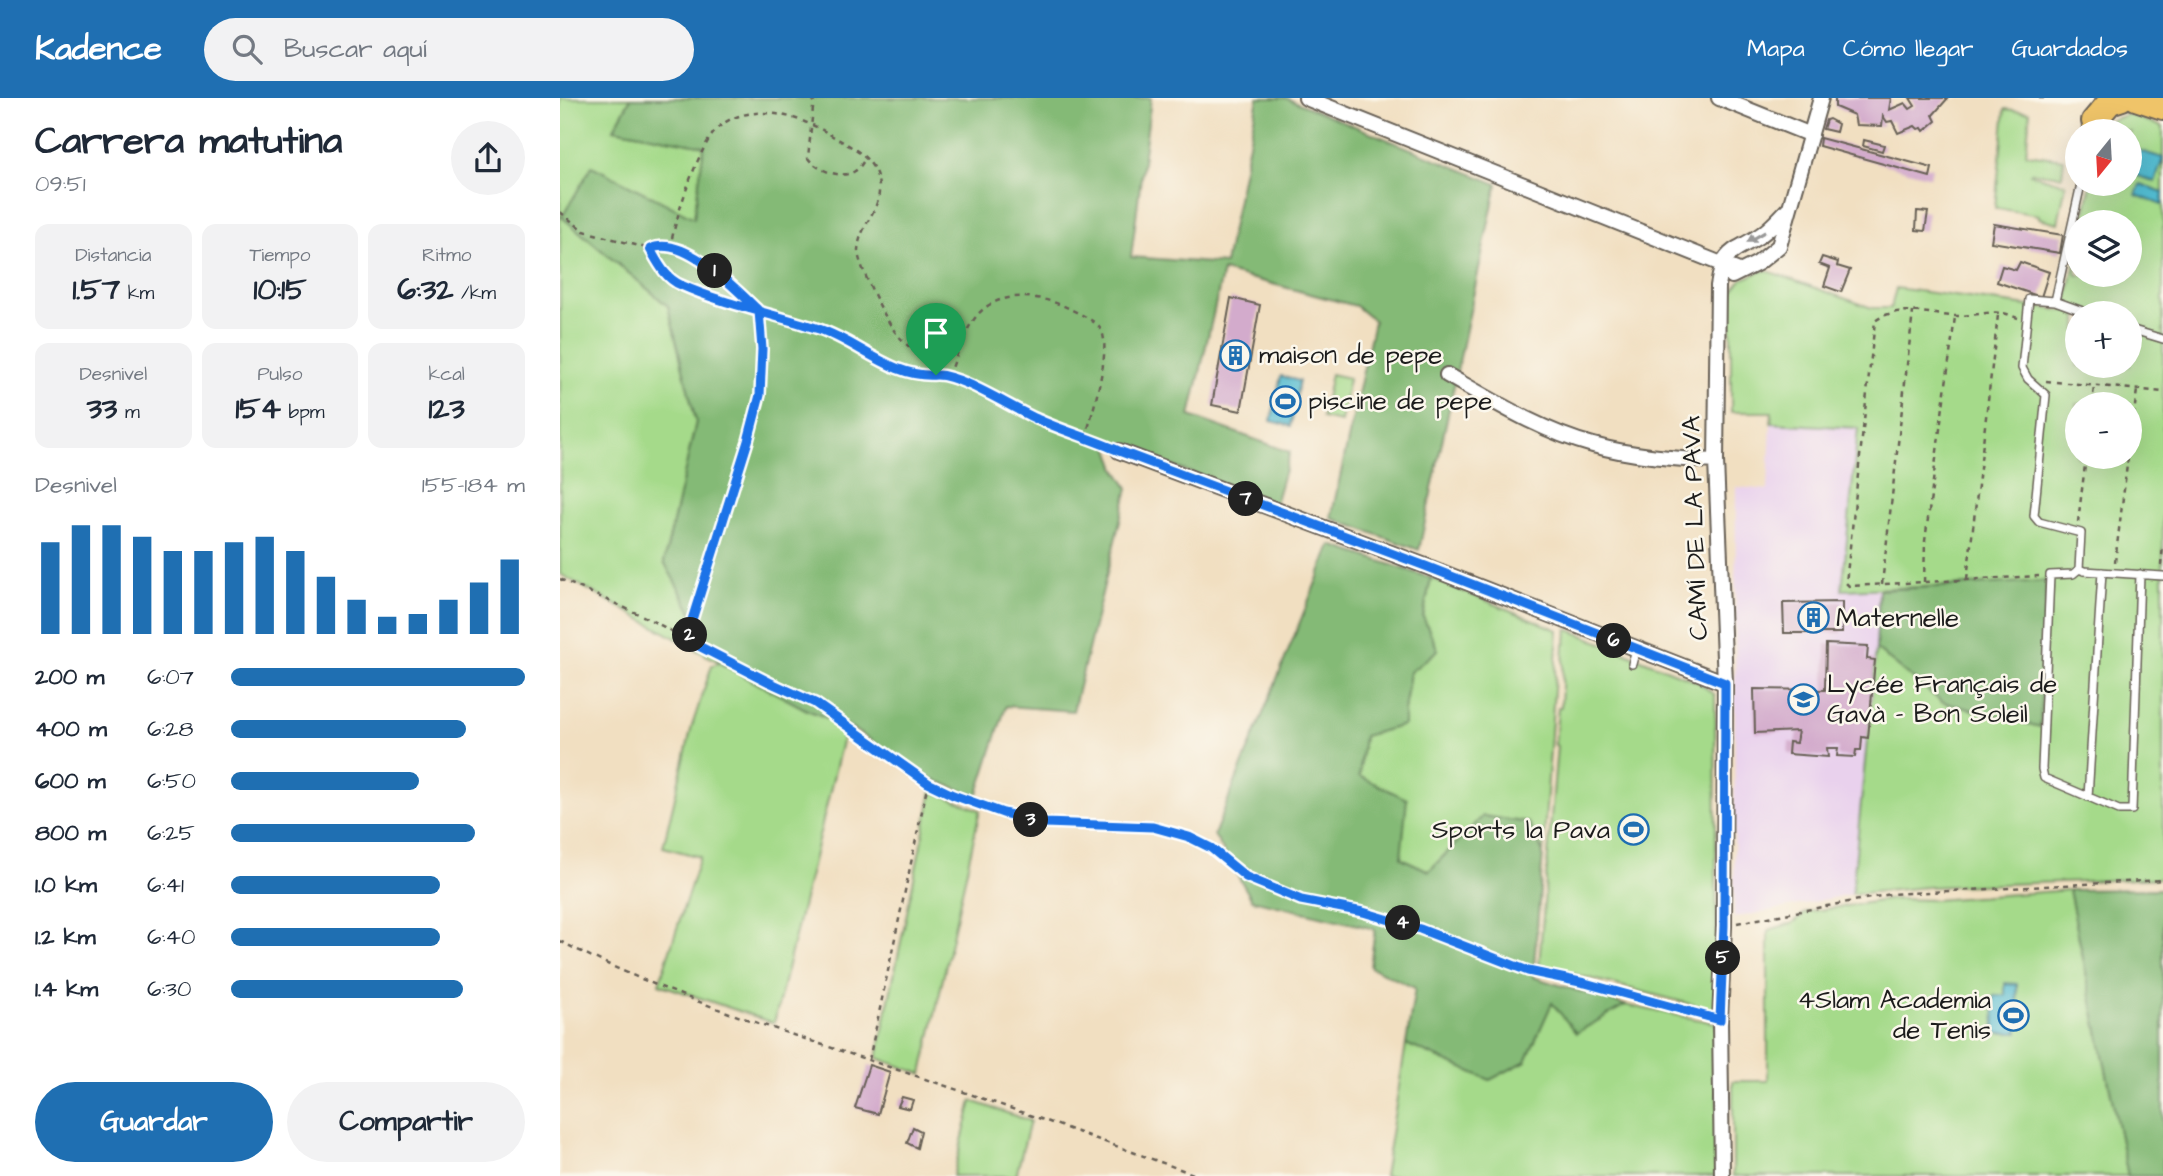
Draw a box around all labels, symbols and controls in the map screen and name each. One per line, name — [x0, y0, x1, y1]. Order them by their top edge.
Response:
search box — [204, 18, 694, 81]
text: Kadence — [35, 26, 162, 72]
icon: search — [228, 30, 266, 68]
text: Buscar aquí — [284, 31, 427, 67]
text: Mapa — [1747, 32, 1805, 66]
text: Cómo llegar — [1843, 32, 1973, 66]
text: Guardados — [2011, 32, 2128, 66]
text: Carrera matutina — [35, 116, 342, 168]
north arrow — [2065, 119, 2142, 196]
map controls — [2065, 119, 2142, 469]
button: share — [451, 121, 525, 195]
text: 09:51 — [35, 168, 86, 200]
button: layers — [2065, 210, 2142, 287]
one-way arrow — [1746, 231, 1765, 243]
text: Distancia — [75, 242, 151, 269]
text: Tiempo — [249, 242, 311, 269]
text: Ritmo — [422, 242, 471, 269]
pin: 1 — [698, 254, 732, 288]
text: 1 — [713, 257, 716, 284]
text: 1.57 — [72, 269, 120, 311]
text: 10:15 — [254, 269, 306, 311]
text: 6:32 — [397, 269, 453, 311]
text: km — [120, 280, 154, 307]
text: /km — [453, 280, 496, 307]
button: + — [2065, 301, 2142, 378]
pin — [906, 303, 966, 375]
icon: arrive — [917, 314, 955, 352]
place label: maison de pepe — [1259, 337, 1442, 373]
building icon: maison de pepe — [1219, 338, 1253, 372]
text: Desnivel — [80, 361, 147, 388]
text: Pulso — [258, 361, 302, 388]
text: kcal — [428, 361, 465, 388]
place label: piscine de pepe — [1308, 383, 1492, 419]
sports icon: piscine de pepe — [1268, 384, 1302, 418]
text: 33 — [87, 388, 117, 430]
text: 154 — [235, 388, 281, 430]
text: 123 — [429, 388, 465, 430]
button: − — [2065, 392, 2142, 469]
text: m — [117, 399, 140, 426]
text: bpm — [281, 399, 325, 426]
street label: CAMÍ DE LA PAVA — [1673, 415, 1717, 641]
text: Desnivel — [35, 469, 117, 501]
text: 155–184 m — [422, 469, 525, 501]
pin: 7 — [1228, 482, 1264, 516]
text: 7 — [1240, 485, 1251, 512]
place label: Maternelle — [1836, 600, 1959, 636]
building icon: Maternelle — [1796, 601, 1830, 635]
pin: 2 — [673, 618, 708, 652]
text: 2 — [684, 621, 695, 648]
pin: 6 — [1596, 624, 1632, 658]
text: 6 — [1608, 627, 1619, 654]
text: 200 m — [35, 661, 104, 693]
text: 6:07 — [147, 661, 194, 693]
place label: Lycée Français de Gavà - Bon Soleil — [1827, 666, 2057, 732]
school or university icon: Lycée Français de Gavà - Bon Soleil — [1787, 682, 1821, 716]
text: 400 m — [35, 713, 107, 745]
text: 6:28 — [147, 713, 193, 745]
text: 600 m — [35, 765, 106, 797]
text: 6:50 — [147, 765, 196, 797]
pin: 3 — [1014, 802, 1049, 838]
text: 3 — [1026, 806, 1035, 833]
place label: Sports la Pava — [1432, 812, 1610, 848]
sports icon: Sports la Pava — [1616, 813, 1650, 847]
text: 800 m — [35, 817, 106, 849]
text: 6:25 — [147, 817, 195, 849]
text: 1.0 km — [35, 869, 97, 901]
text: 6:41 — [147, 869, 184, 901]
pin: 4 — [1386, 906, 1420, 940]
text: 4 — [1396, 909, 1409, 936]
text: 1.2 km — [35, 921, 96, 953]
text: 6:40 — [147, 921, 195, 953]
pin: 5 — [1706, 940, 1740, 976]
text: 5 — [1716, 944, 1729, 971]
text: 1.4 km — [35, 973, 98, 1005]
text: 6:30 — [147, 973, 191, 1005]
place label: 4Slam Academia de Tenis — [1797, 982, 1991, 1048]
sports icon: 4Slam Academia de Tenis — [1997, 998, 2031, 1032]
button: Guardar — [35, 1082, 273, 1162]
button: Compartir — [287, 1082, 525, 1162]

